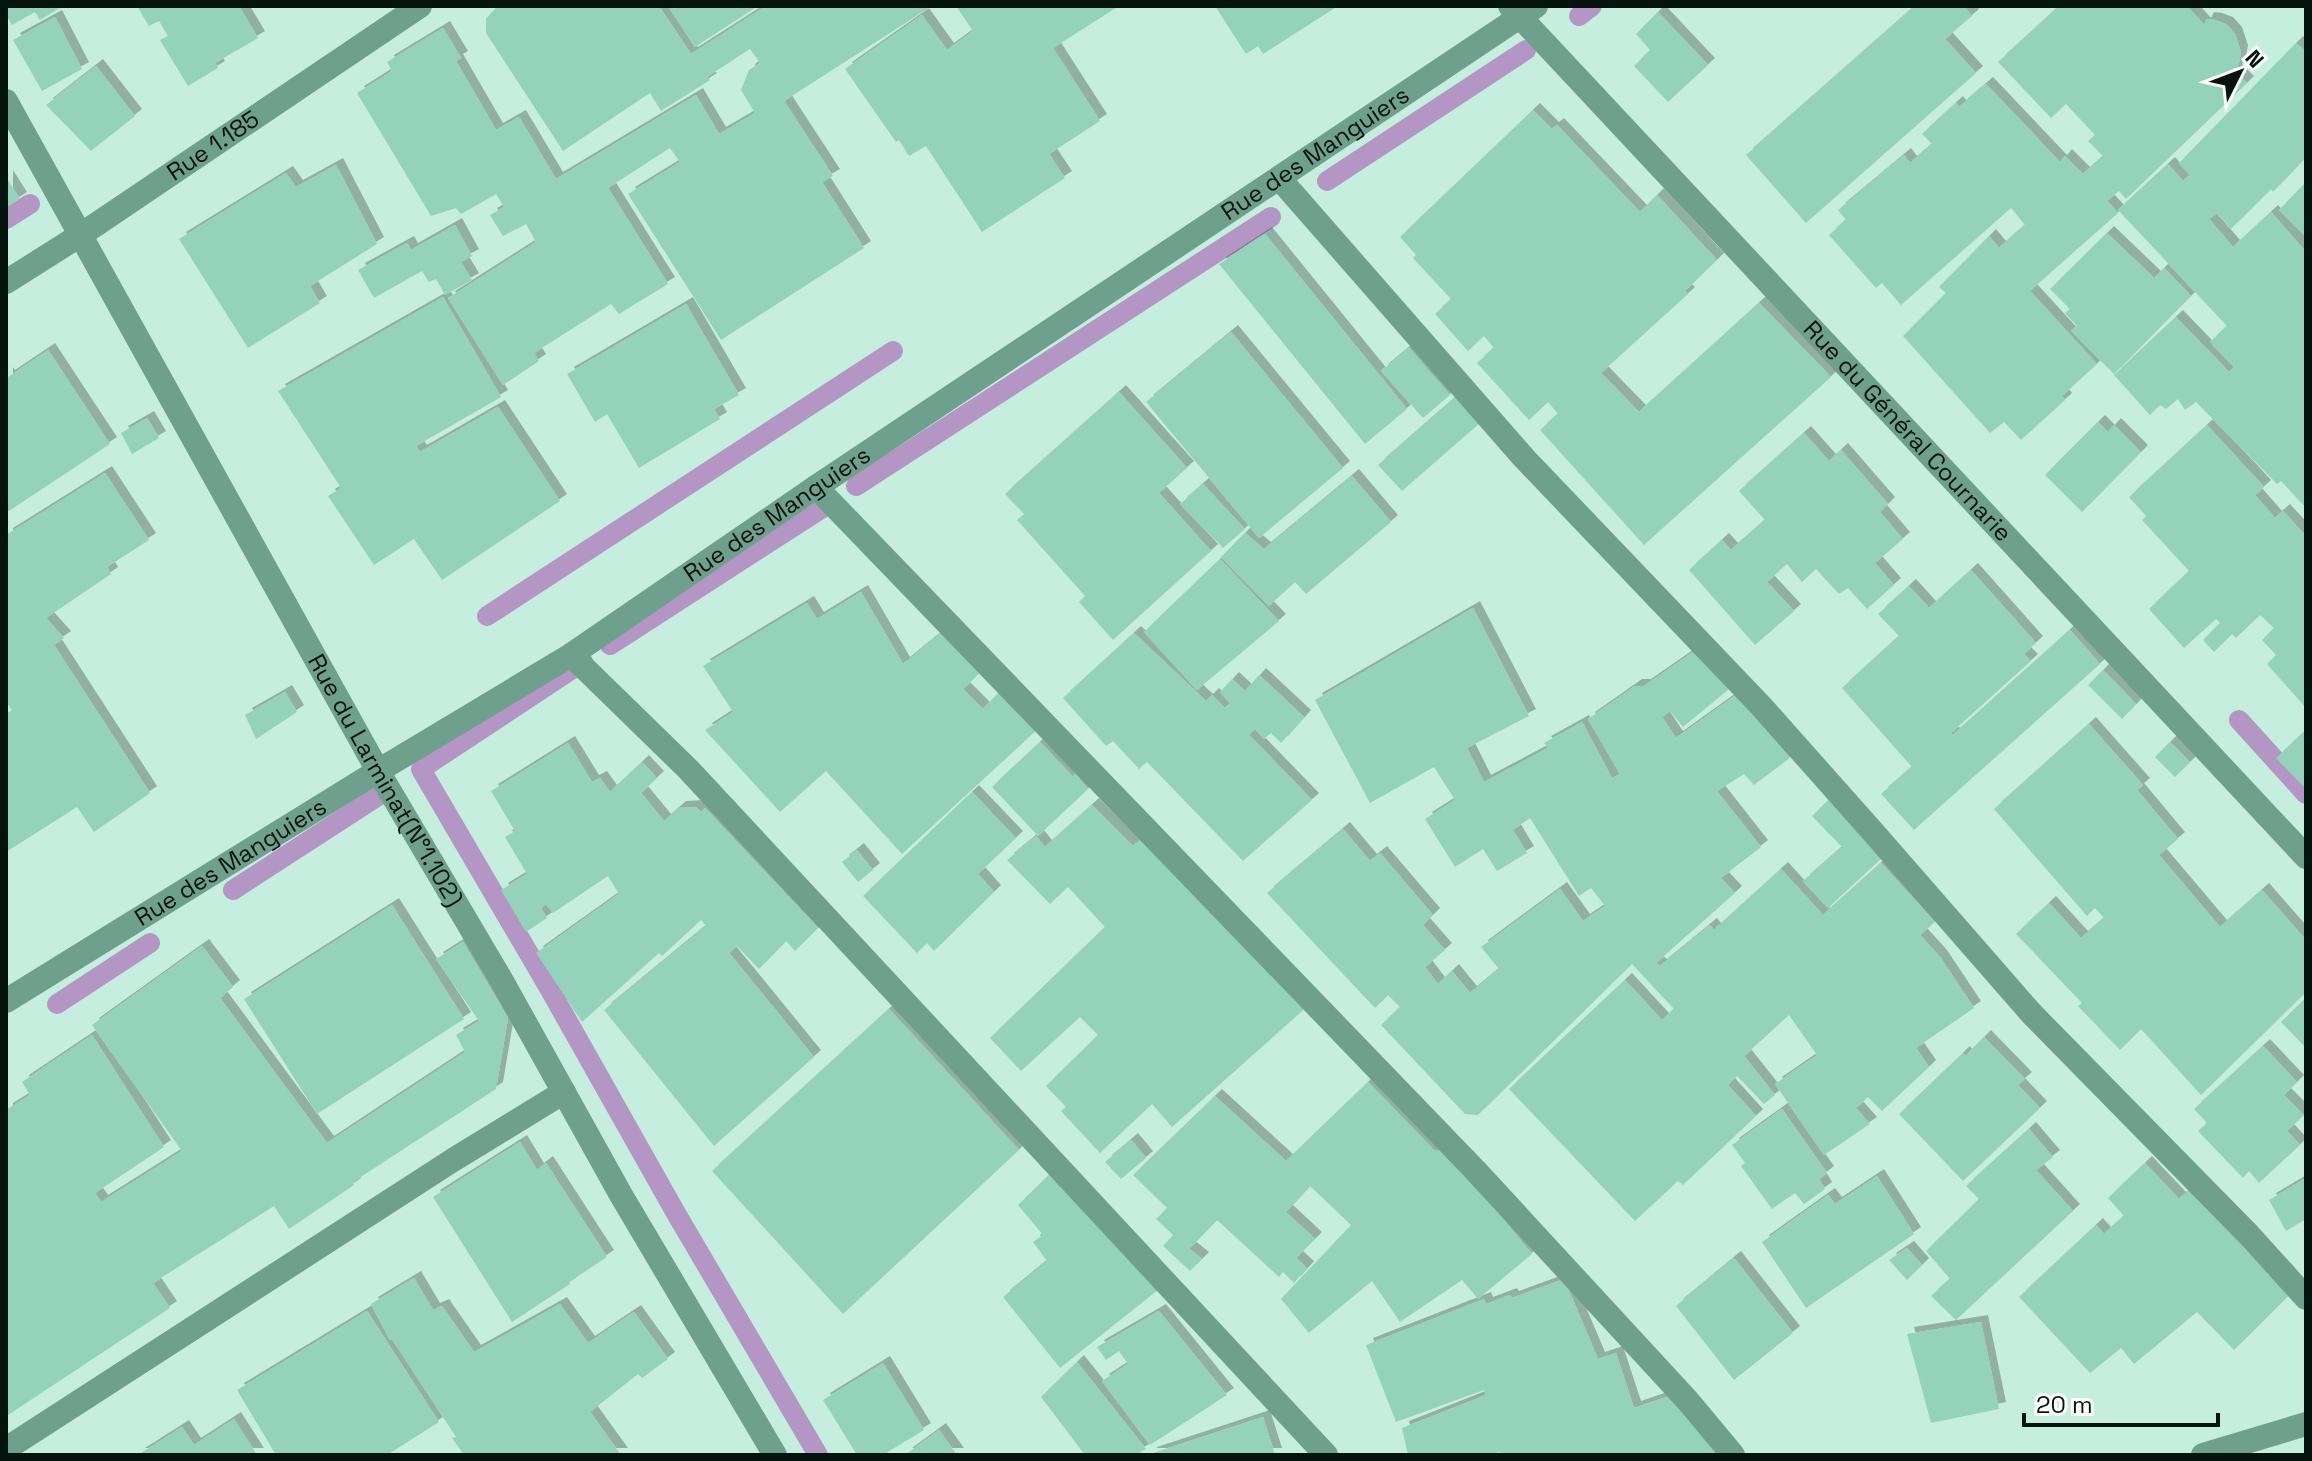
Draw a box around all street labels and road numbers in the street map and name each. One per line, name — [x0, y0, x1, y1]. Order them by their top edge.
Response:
street label: Rue des Manguiers — [1215, 79, 1415, 227]
street label: Rue 1.185 — [161, 103, 265, 187]
street label: Rue du Général Cournarie — [1797, 314, 2019, 548]
street label: Rue des Manguiers — [677, 439, 876, 588]
street label: Rue du Larminat(N°1.102) — [301, 648, 470, 912]
street label: Rue des Manguiers — [129, 791, 332, 933]

